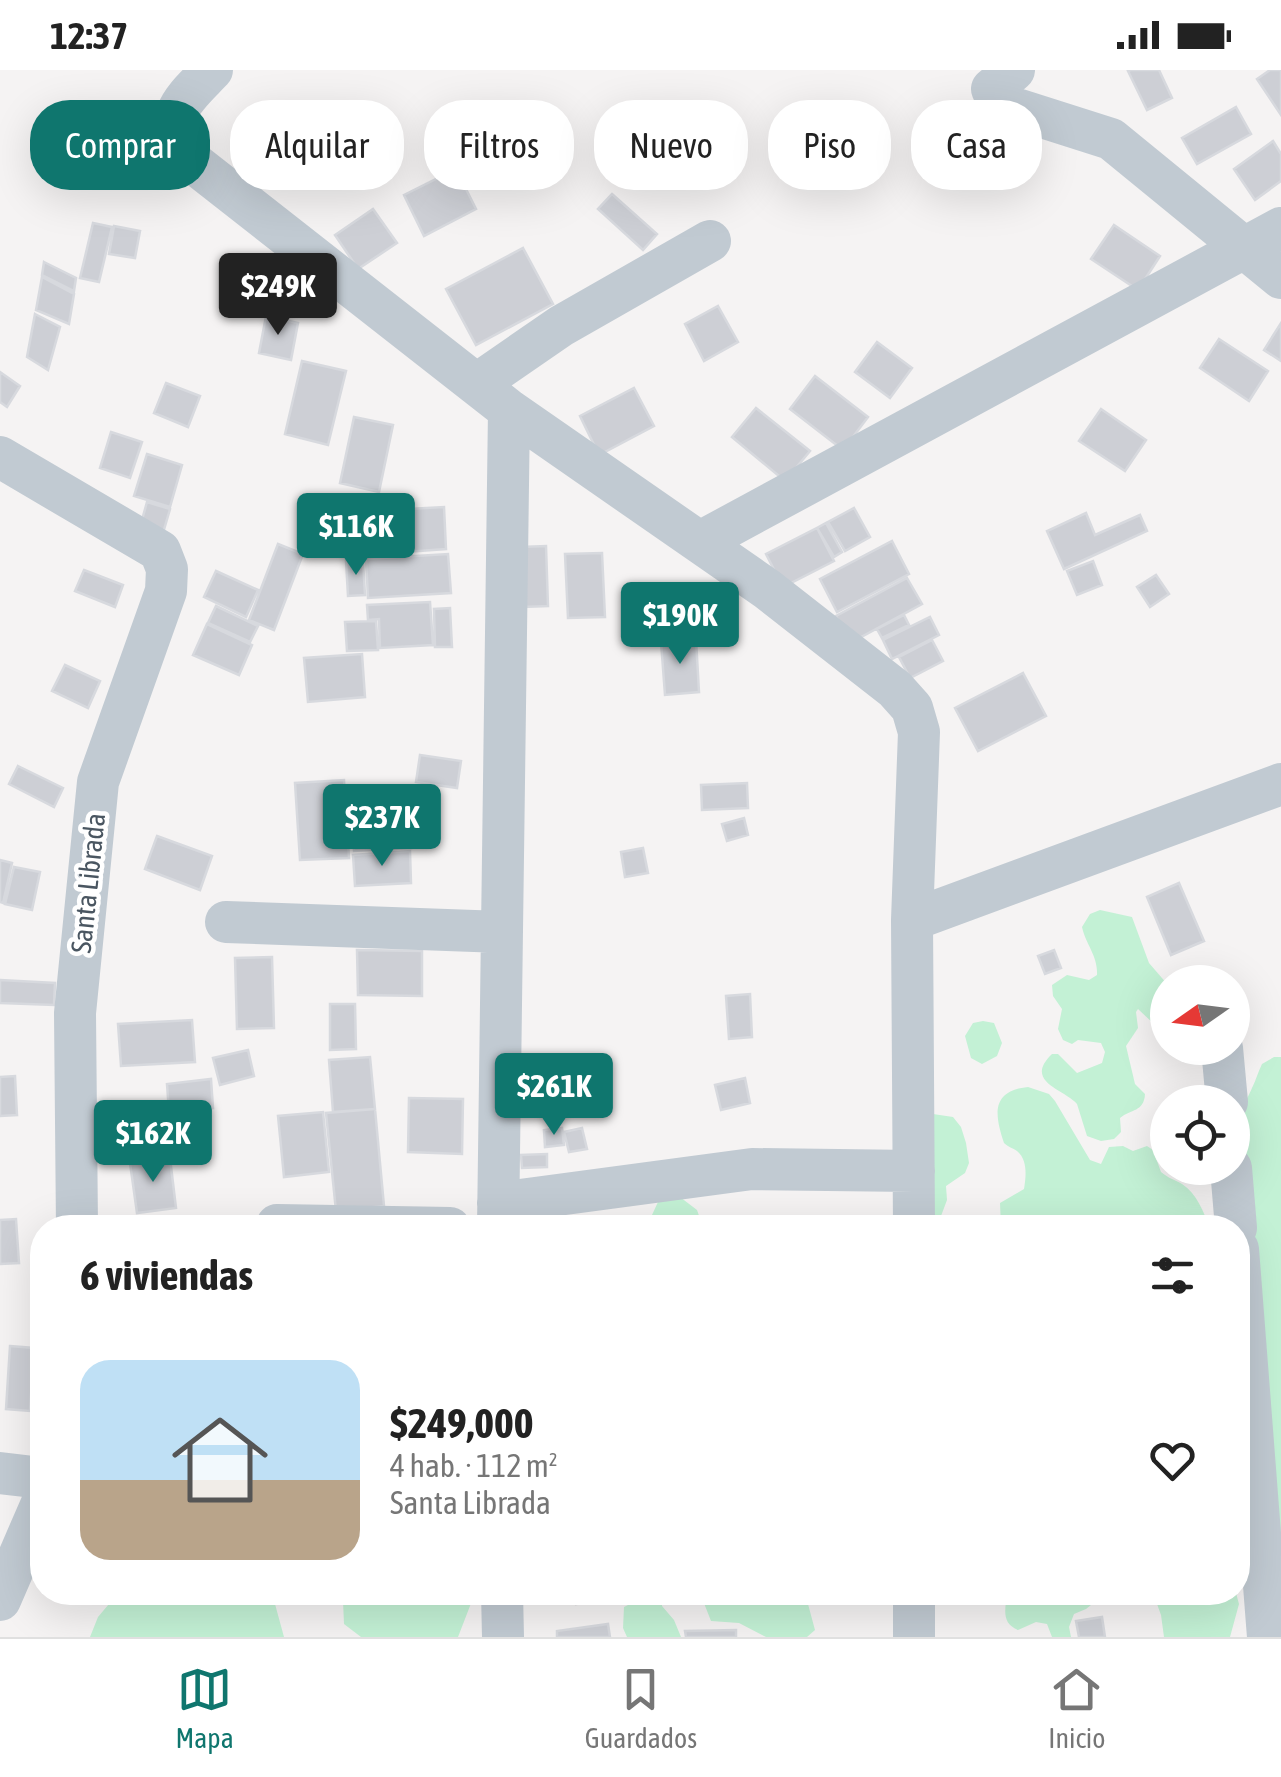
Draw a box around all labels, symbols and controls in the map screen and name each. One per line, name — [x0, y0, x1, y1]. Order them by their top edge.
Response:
text: 12:37 — [50, 14, 128, 57]
chip: Comprar — [30, 100, 210, 190]
chip: Alquilar — [230, 100, 404, 190]
chip: Filtros — [424, 100, 574, 190]
chip: Nuevo — [594, 100, 748, 190]
chip: Piso — [768, 100, 891, 190]
chip: Casa — [911, 100, 1042, 190]
pin: $249K — [208, 253, 348, 338]
text: $249K — [241, 267, 315, 304]
pin: $116K — [286, 493, 426, 578]
text: $116K — [319, 507, 393, 544]
pin: $190K — [610, 582, 750, 667]
text: $190K — [643, 596, 717, 633]
pin: $237K — [312, 784, 452, 869]
text: $237K — [345, 798, 419, 835]
street label: Santa Librada — [65, 811, 111, 955]
north arrow — [1150, 965, 1250, 1065]
map controls — [1150, 965, 1250, 1185]
pin: $261K — [484, 1053, 624, 1138]
text: $261K — [517, 1067, 591, 1104]
button: locate — [1150, 1085, 1250, 1185]
pin: $162K — [83, 1100, 223, 1185]
text: $162K — [116, 1114, 190, 1151]
icon: filters — [1145, 1248, 1200, 1303]
text: 6 viviendas — [80, 1251, 253, 1299]
text: $249,000 — [390, 1399, 534, 1447]
icon: home — [160, 1400, 280, 1520]
icon: heart — [1145, 1433, 1200, 1488]
text: 4 hab. · 112 m² — [390, 1447, 558, 1484]
text: Santa Librada — [390, 1484, 551, 1521]
tab: Mapa — [176, 1662, 234, 1754]
tab: Guardados — [585, 1662, 697, 1754]
tab: Inicio — [1048, 1662, 1105, 1754]

